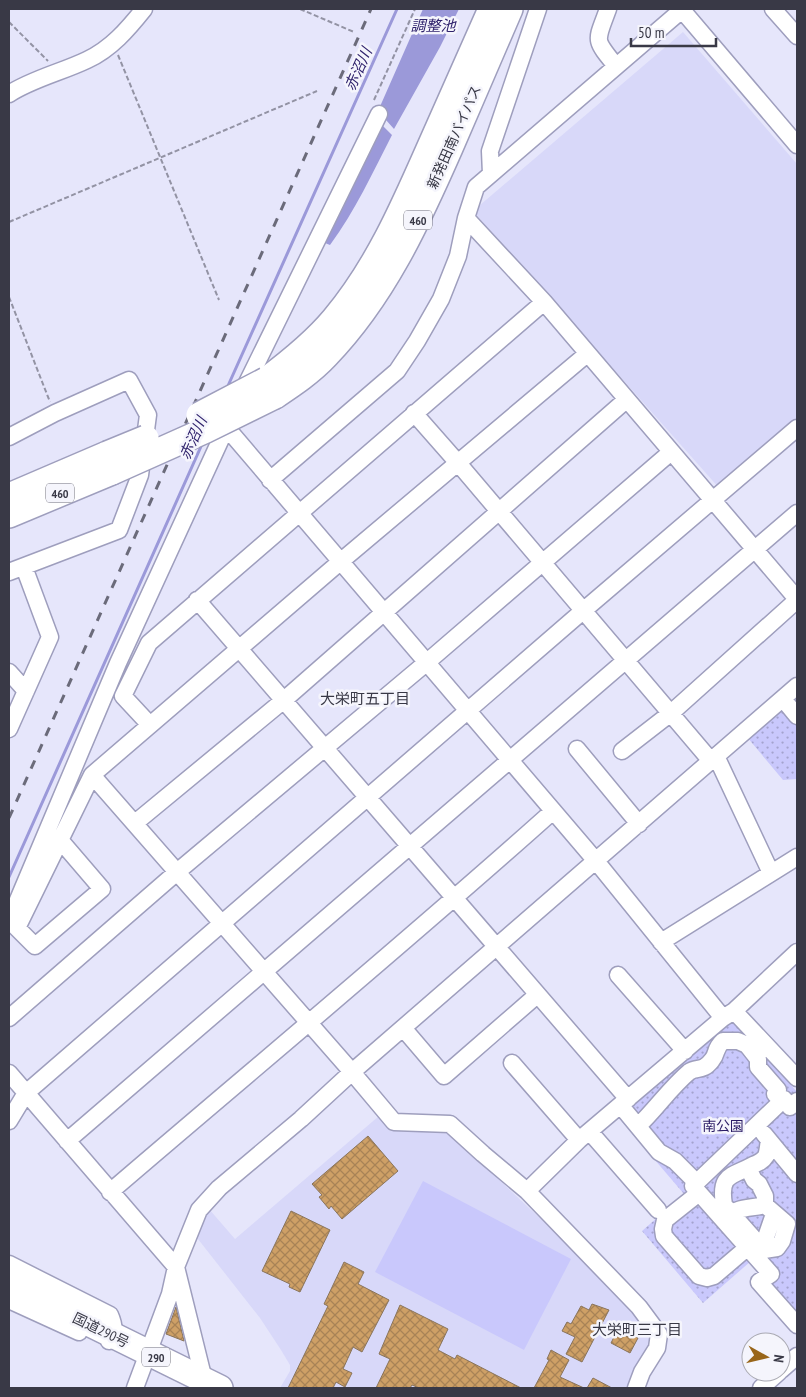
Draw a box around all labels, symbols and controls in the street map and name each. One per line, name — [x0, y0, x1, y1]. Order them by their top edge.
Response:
scale bar — [631, 15, 716, 47]
water label: 調整池 — [410, 16, 457, 35]
text: 50 m — [638, 23, 664, 42]
water label: 赤沼川 — [340, 43, 377, 93]
street label: 新発田南バイパス — [423, 82, 485, 192]
road number: 460 — [404, 210, 432, 230]
water label: 赤沼川 — [175, 412, 212, 462]
road number: 460 — [46, 483, 74, 502]
district label: 大栄町五丁目 — [320, 689, 410, 708]
park label: 南公園 — [702, 1117, 744, 1135]
street label: 国道290号 — [70, 1309, 132, 1351]
district label: 大栄町三丁目 — [592, 1320, 682, 1339]
north arrow — [741, 1332, 791, 1382]
road number: 290 — [142, 1348, 170, 1366]
text: N — [769, 1354, 788, 1364]

